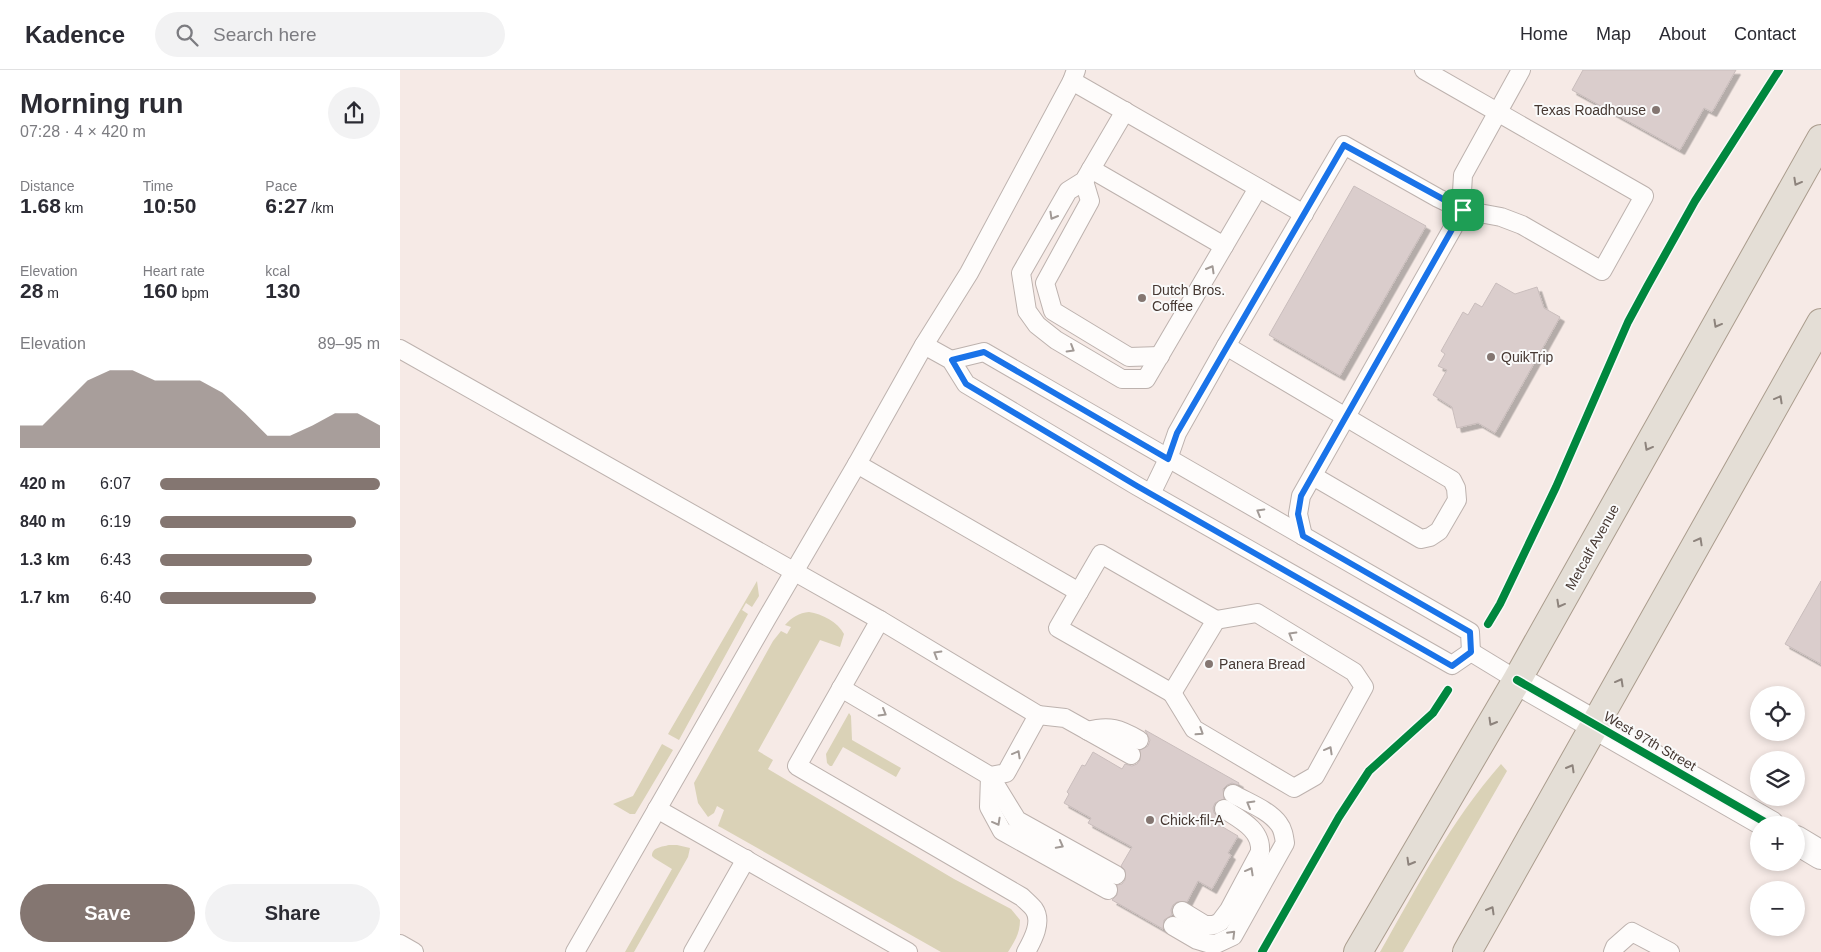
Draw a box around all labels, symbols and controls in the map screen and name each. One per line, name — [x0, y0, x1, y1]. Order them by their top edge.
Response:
search box — [155, 12, 505, 57]
text: Kadence — [25, 21, 125, 48]
icon: search — [173, 21, 201, 49]
text: Search here — [213, 24, 317, 45]
text: Home — [1520, 24, 1568, 44]
text: Map — [1596, 24, 1631, 44]
text: About — [1659, 24, 1706, 44]
text: Contact — [1734, 24, 1796, 44]
button: share — [328, 87, 380, 139]
text: Morning run — [20, 88, 183, 119]
place label: Texas Roadhouse — [1534, 102, 1646, 118]
marker: Texas Roadhouse — [1650, 104, 1662, 116]
text: 07:28 · 4 × 420 m — [20, 123, 146, 140]
one-way arrow — [1793, 177, 1803, 186]
text: Distance — [20, 178, 74, 194]
text: Time — [143, 178, 173, 194]
text: Pace — [265, 178, 297, 194]
pin — [1442, 189, 1484, 231]
text: 1.68 — [20, 194, 61, 217]
text: 10:50 — [143, 194, 196, 217]
text: 6:27 — [265, 194, 307, 217]
icon: arrive — [1449, 196, 1477, 224]
text: km — [61, 200, 83, 216]
text: /km — [307, 200, 334, 216]
one-way arrow — [1050, 211, 1060, 220]
text: Elevation — [20, 263, 78, 279]
text: Heart rate — [143, 263, 205, 279]
text: kcal — [265, 263, 290, 279]
one-way arrow — [1205, 265, 1215, 274]
text: 28 — [20, 279, 43, 302]
text: 160 — [143, 279, 178, 302]
text: 130 — [265, 279, 300, 302]
place label: Dutch Bros. Coffee — [1152, 282, 1225, 314]
text: m — [43, 285, 59, 301]
text: bpm — [178, 285, 209, 301]
marker: Dutch Bros. Coffee — [1136, 292, 1148, 304]
one-way arrow — [1714, 318, 1724, 327]
text: Elevation — [20, 335, 86, 352]
text: 89–95 m — [318, 335, 380, 352]
one-way arrow — [1065, 343, 1074, 353]
place label: QuikTrip — [1501, 349, 1554, 365]
marker: QuikTrip — [1485, 351, 1497, 363]
one-way arrow — [1772, 395, 1782, 404]
one-way arrow — [1644, 441, 1654, 450]
text: 420 m — [20, 475, 65, 492]
text: 6:07 — [100, 475, 131, 492]
street label: Metcalf Avenue — [1562, 501, 1622, 593]
one-way arrow — [1257, 508, 1266, 518]
text: 840 m — [20, 513, 65, 530]
text: 6:19 — [100, 513, 131, 530]
one-way arrow — [1693, 537, 1703, 546]
text: 1.3 km — [20, 551, 70, 568]
text: 6:43 — [100, 551, 131, 568]
text: 1.7 km — [20, 589, 70, 606]
text: 6:40 — [100, 589, 131, 606]
one-way arrow — [1556, 598, 1566, 607]
one-way arrow — [1289, 631, 1298, 641]
one-way arrow — [933, 651, 942, 661]
place label: Panera Bread — [1219, 656, 1305, 672]
marker: Panera Bread — [1203, 658, 1215, 670]
one-way arrow — [1614, 679, 1624, 688]
map controls — [1750, 686, 1805, 936]
button: locate — [1750, 686, 1805, 741]
one-way arrow — [878, 707, 887, 717]
street label: West 97th Street — [1601, 708, 1699, 774]
one-way arrow — [1489, 716, 1499, 725]
one-way arrow — [1195, 726, 1204, 736]
one-way arrow — [1323, 747, 1333, 756]
one-way arrow — [1011, 750, 1021, 759]
button: layers — [1750, 751, 1805, 806]
one-way arrow — [1565, 765, 1575, 774]
one-way arrow — [1246, 800, 1255, 810]
place label: Chick-fil-A — [1160, 812, 1224, 828]
marker: Chick-fil-A — [1144, 814, 1156, 826]
button: + — [1750, 816, 1805, 871]
one-way arrow — [991, 817, 1001, 826]
one-way arrow — [1055, 838, 1064, 848]
one-way arrow — [1407, 857, 1417, 866]
one-way arrow — [1244, 868, 1254, 877]
button: − — [1750, 881, 1805, 936]
button: Save — [20, 884, 195, 942]
button: Share — [205, 884, 380, 942]
one-way arrow — [1485, 906, 1495, 915]
one-way arrow — [1226, 931, 1235, 940]

